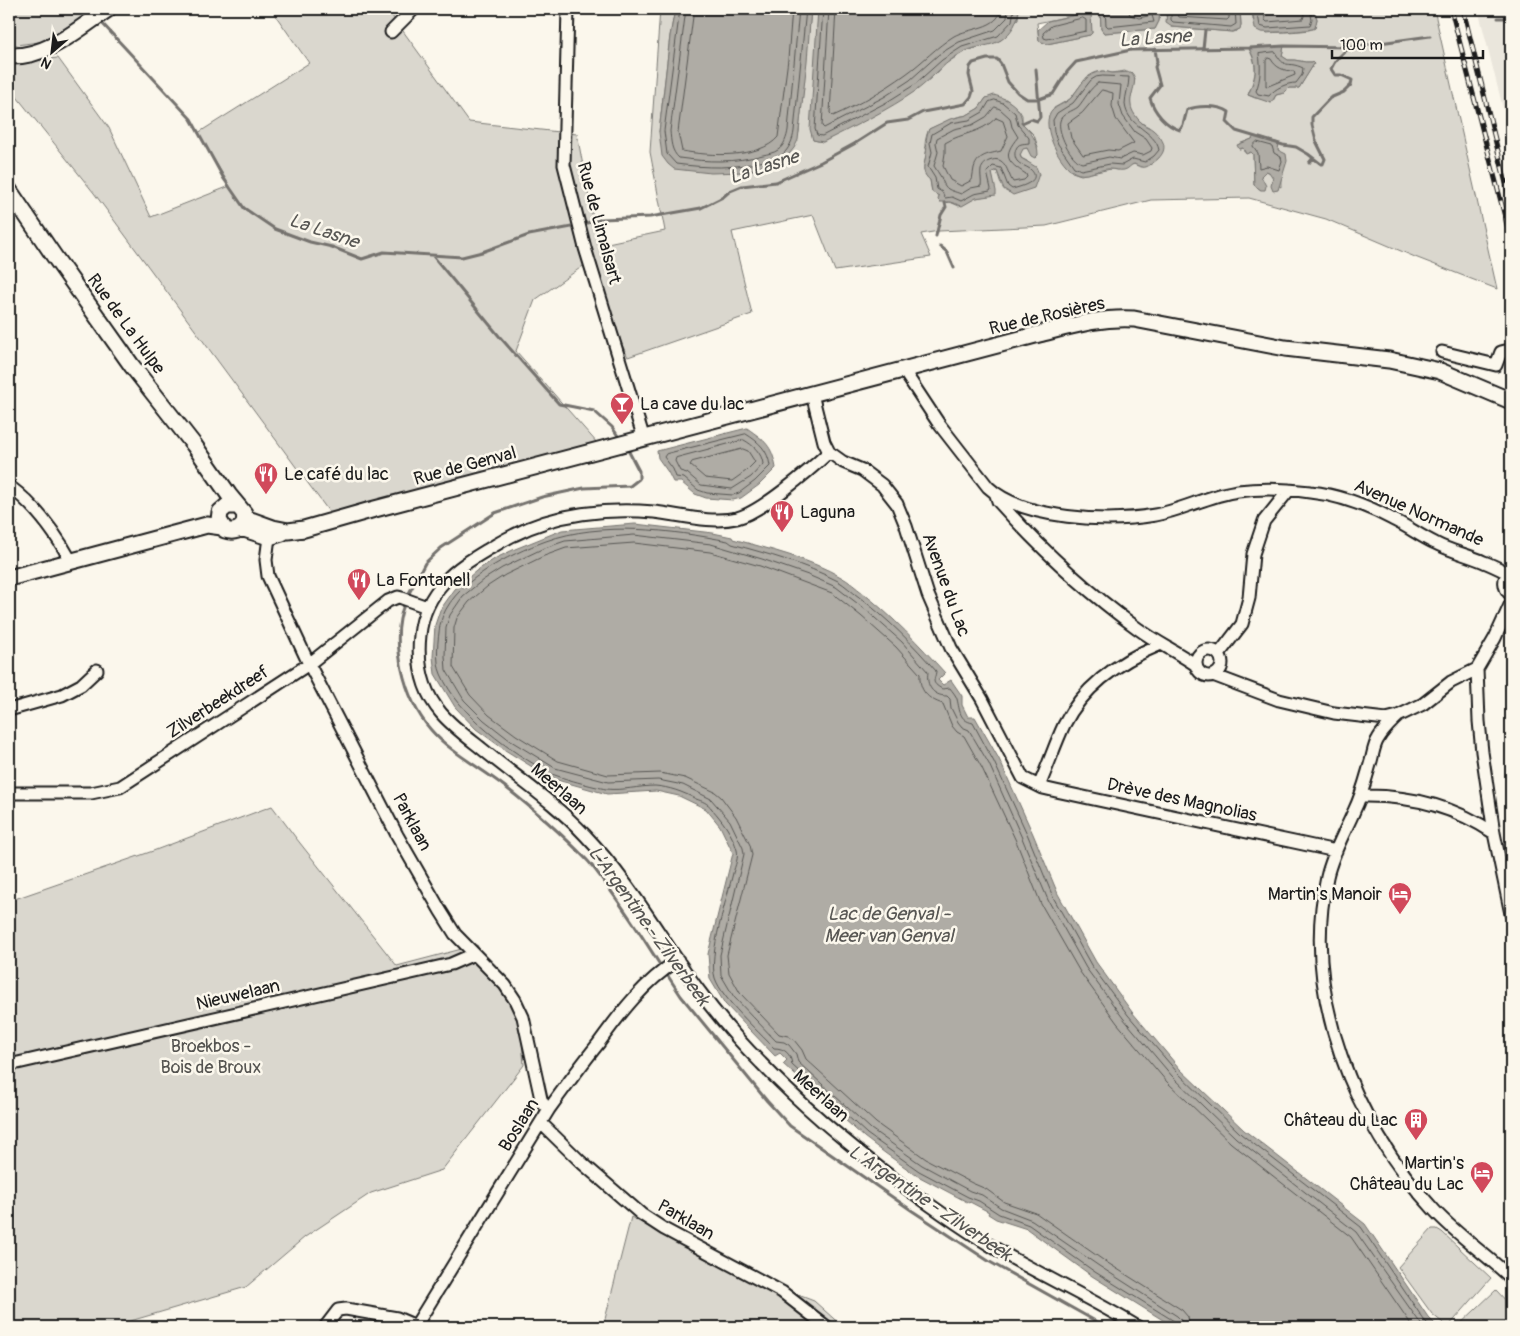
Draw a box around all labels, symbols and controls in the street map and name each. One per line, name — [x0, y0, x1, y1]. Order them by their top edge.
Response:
water label: La Lasne — [1118, 23, 1193, 52]
north arrow — [28, 28, 78, 78]
scale bar — [1332, 28, 1484, 60]
text: 100 m — [1340, 36, 1383, 55]
text: N — [38, 53, 54, 73]
water label: La Lasne — [726, 144, 803, 190]
street label: Rue de Limalsart — [572, 159, 627, 287]
water label: La Lasne — [286, 208, 363, 255]
street label: Rue de La Hulpe — [82, 269, 170, 379]
street label: Rue de Rosières — [987, 292, 1107, 340]
bar icon: La cave du lac — [609, 391, 635, 425]
place label: La cave du lac — [640, 393, 744, 416]
street label: Rue de Genval — [411, 441, 519, 491]
restaurant icon: Le café du lac — [253, 461, 279, 495]
place label: Le café du lac — [284, 463, 389, 486]
street label: Avenue Normande — [1351, 474, 1487, 552]
restaurant icon: Laguna — [769, 499, 795, 533]
place label: Laguna — [800, 501, 855, 524]
street label: Avenue du Lac — [917, 530, 975, 640]
restaurant icon: La Fontanell — [346, 567, 372, 601]
place label: La Fontanell — [376, 569, 471, 592]
street label: Zilverbeekdreef — [163, 660, 274, 744]
street label: Meerlaan — [526, 758, 592, 820]
street label: Drève des Magnolias — [1105, 773, 1259, 827]
street label: Parklaan — [387, 789, 437, 855]
water label: L'Argentine - Zilverbeek — [583, 841, 716, 1012]
hotel icon: Martin's Manoir — [1387, 881, 1413, 915]
place label: Martin's Manoir — [1268, 883, 1383, 906]
water label: Lac de Genval - Meer van Genval — [824, 902, 956, 948]
street label: Nieuwelaan — [194, 974, 282, 1016]
park label: Broekbos - Bois de Broux — [161, 1035, 261, 1079]
street label: Meerlaan — [788, 1065, 854, 1127]
street label: Boslaan — [494, 1094, 544, 1156]
building icon: Château du Lac — [1403, 1107, 1429, 1141]
place label: Château du Lac — [1284, 1109, 1398, 1132]
water label: L'Argentine - Zilverbeek — [844, 1139, 1018, 1268]
place label: Martin's Château du Lac — [1350, 1152, 1464, 1196]
hotel icon: Martin's Château du Lac — [1469, 1160, 1495, 1194]
street label: Parklaan — [653, 1194, 719, 1246]

